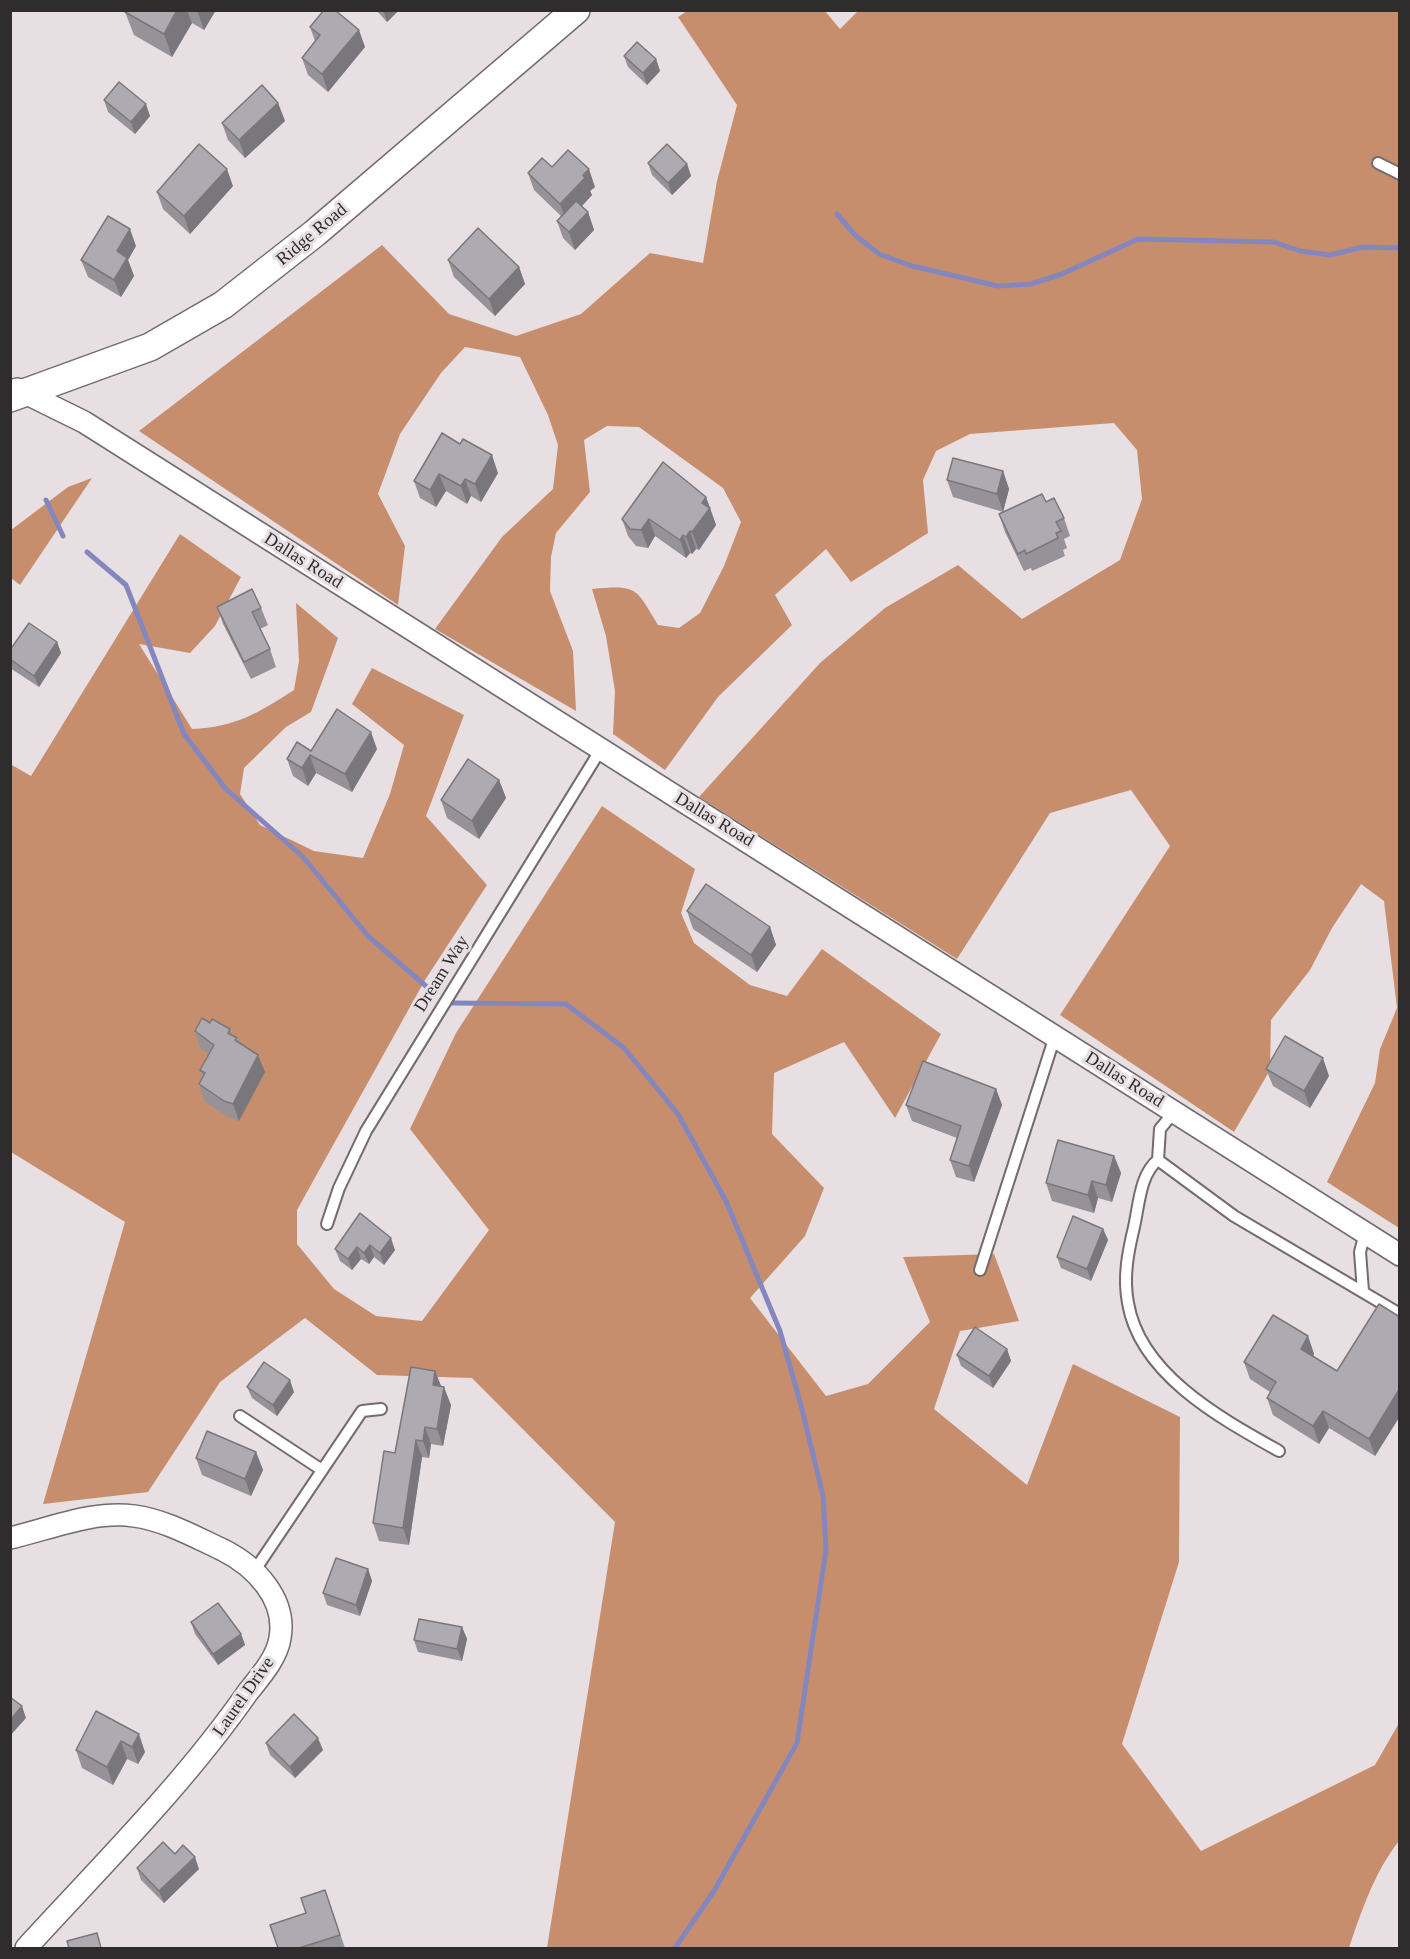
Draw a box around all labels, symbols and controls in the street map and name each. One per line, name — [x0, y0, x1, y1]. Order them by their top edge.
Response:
street label: Ridge Road — [272, 199, 352, 271]
street label: Dallas Road — [260, 528, 346, 594]
street label: Dallas Road — [671, 788, 757, 852]
street label: Dream Way — [410, 932, 474, 1016]
street label: Dallas Road — [1081, 1047, 1167, 1113]
street label: Laurel Drive — [209, 1653, 279, 1741]

